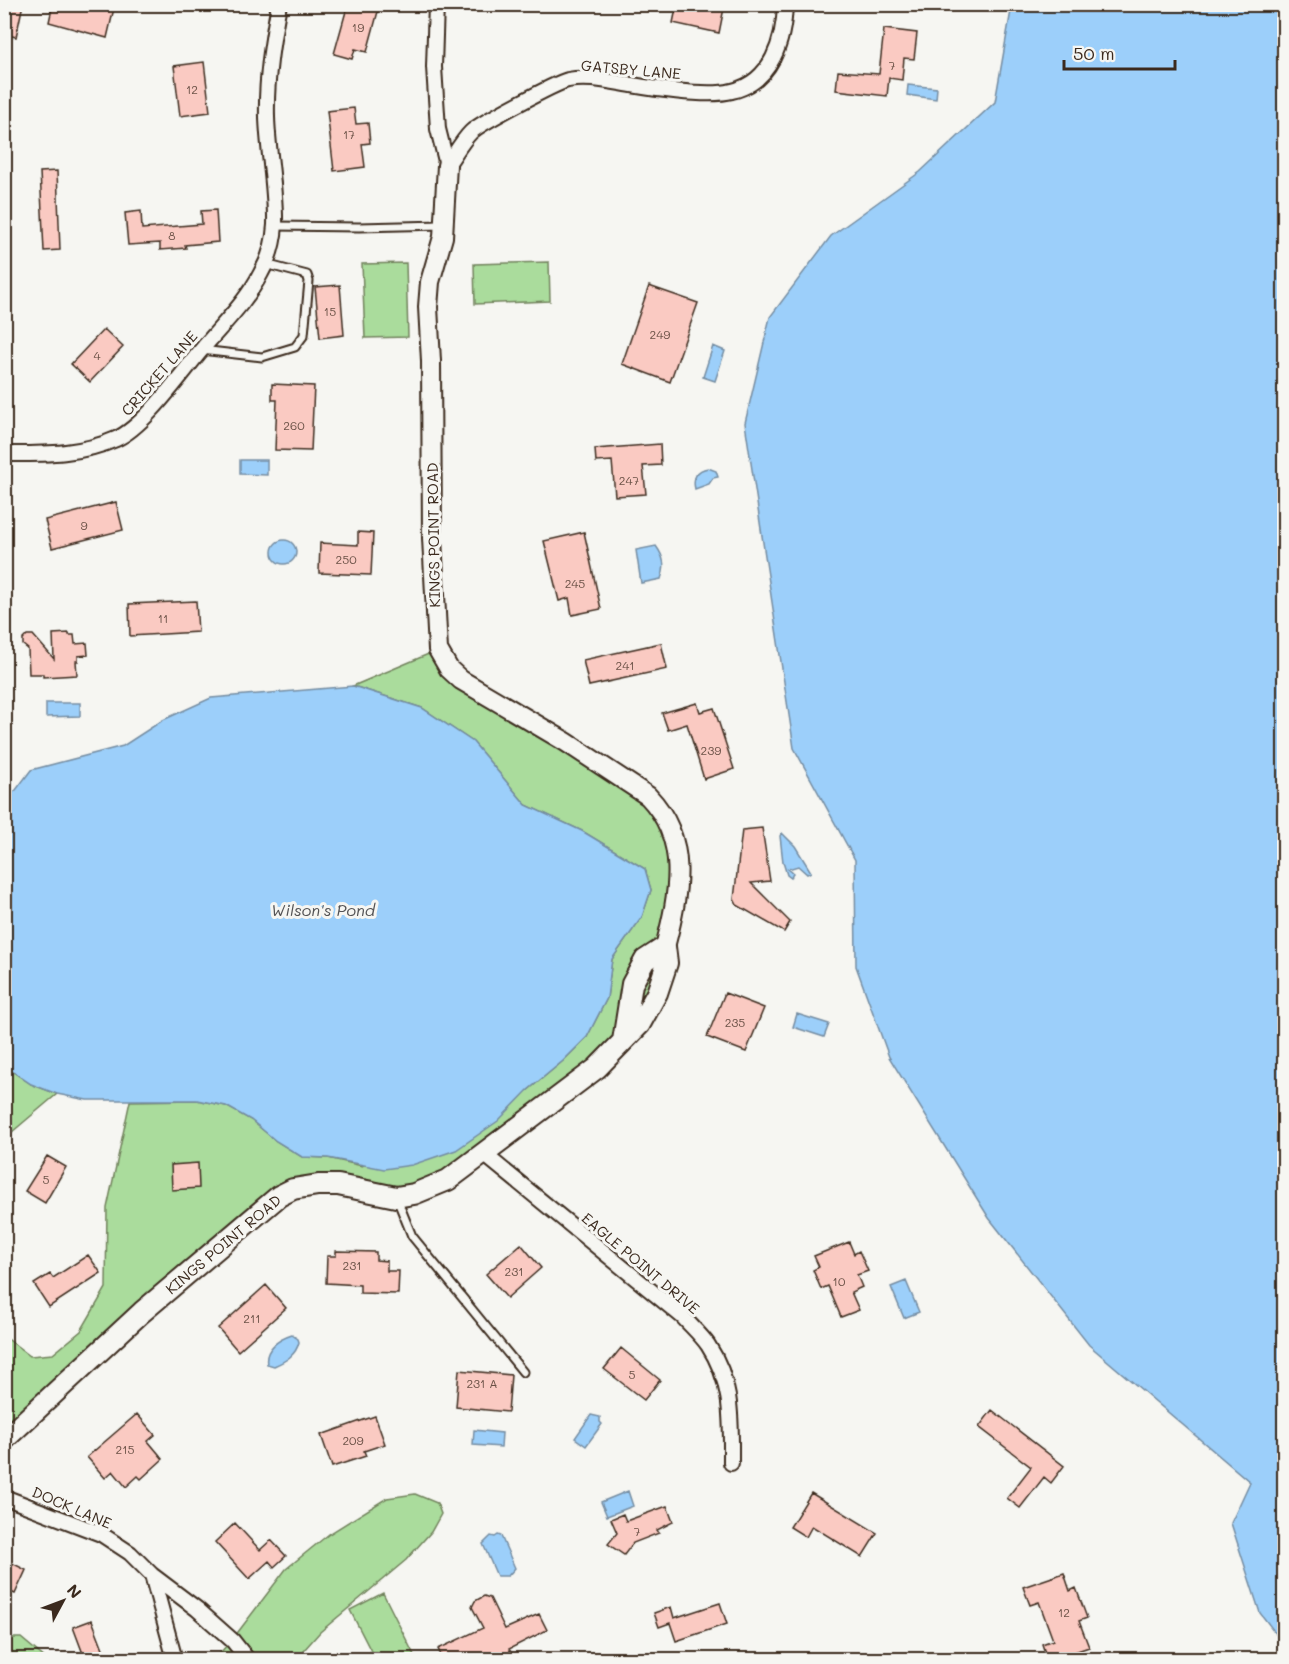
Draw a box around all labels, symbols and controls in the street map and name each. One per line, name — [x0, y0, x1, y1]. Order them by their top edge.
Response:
house number: 19 — [352, 19, 364, 35]
scale bar — [1064, 33, 1175, 71]
text: 50 m — [1073, 41, 1115, 65]
street label: GATSBY LANE — [580, 55, 682, 83]
house number: 7 — [889, 57, 896, 73]
house number: 12 — [186, 81, 198, 97]
house number: 17 — [343, 126, 355, 142]
house number: 8 — [168, 227, 176, 243]
house number: 15 — [324, 303, 336, 319]
street label: CRICKET LANE — [117, 326, 202, 420]
house number: 249 — [650, 326, 670, 342]
house number: 4 — [93, 347, 101, 363]
house number: 260 — [283, 417, 305, 433]
street label: KINGS POINT ROAD — [422, 462, 444, 608]
house number: 247 — [619, 472, 640, 488]
house number: 9 — [80, 517, 88, 533]
house number: 250 — [335, 551, 357, 567]
house number: 245 — [565, 575, 585, 591]
house number: 11 — [158, 610, 168, 626]
house number: 241 — [615, 657, 635, 673]
house number: 239 — [701, 742, 721, 758]
water label: Wilson's Pond — [271, 899, 376, 920]
house number: 235 — [725, 1014, 745, 1030]
house number: 5 — [43, 1171, 50, 1187]
street label: KINGS POINT ROAD — [161, 1190, 285, 1298]
street label: EAGLE POINT DRIVE — [578, 1208, 704, 1318]
house number: 231 — [342, 1257, 362, 1273]
house number: 231 — [504, 1263, 524, 1279]
house number: 10 — [833, 1273, 846, 1289]
house number: 211 — [243, 1310, 261, 1326]
house number: 5 — [629, 1366, 636, 1382]
house number: 231 A — [466, 1375, 498, 1391]
house number: 209 — [342, 1432, 364, 1448]
house number: 215 — [115, 1441, 135, 1457]
street label: DOCK LANE — [29, 1481, 115, 1533]
house number: 7 — [634, 1523, 641, 1539]
north arrow — [33, 1571, 93, 1631]
text: N — [63, 1579, 87, 1602]
house number: 12 — [1058, 1604, 1070, 1620]

